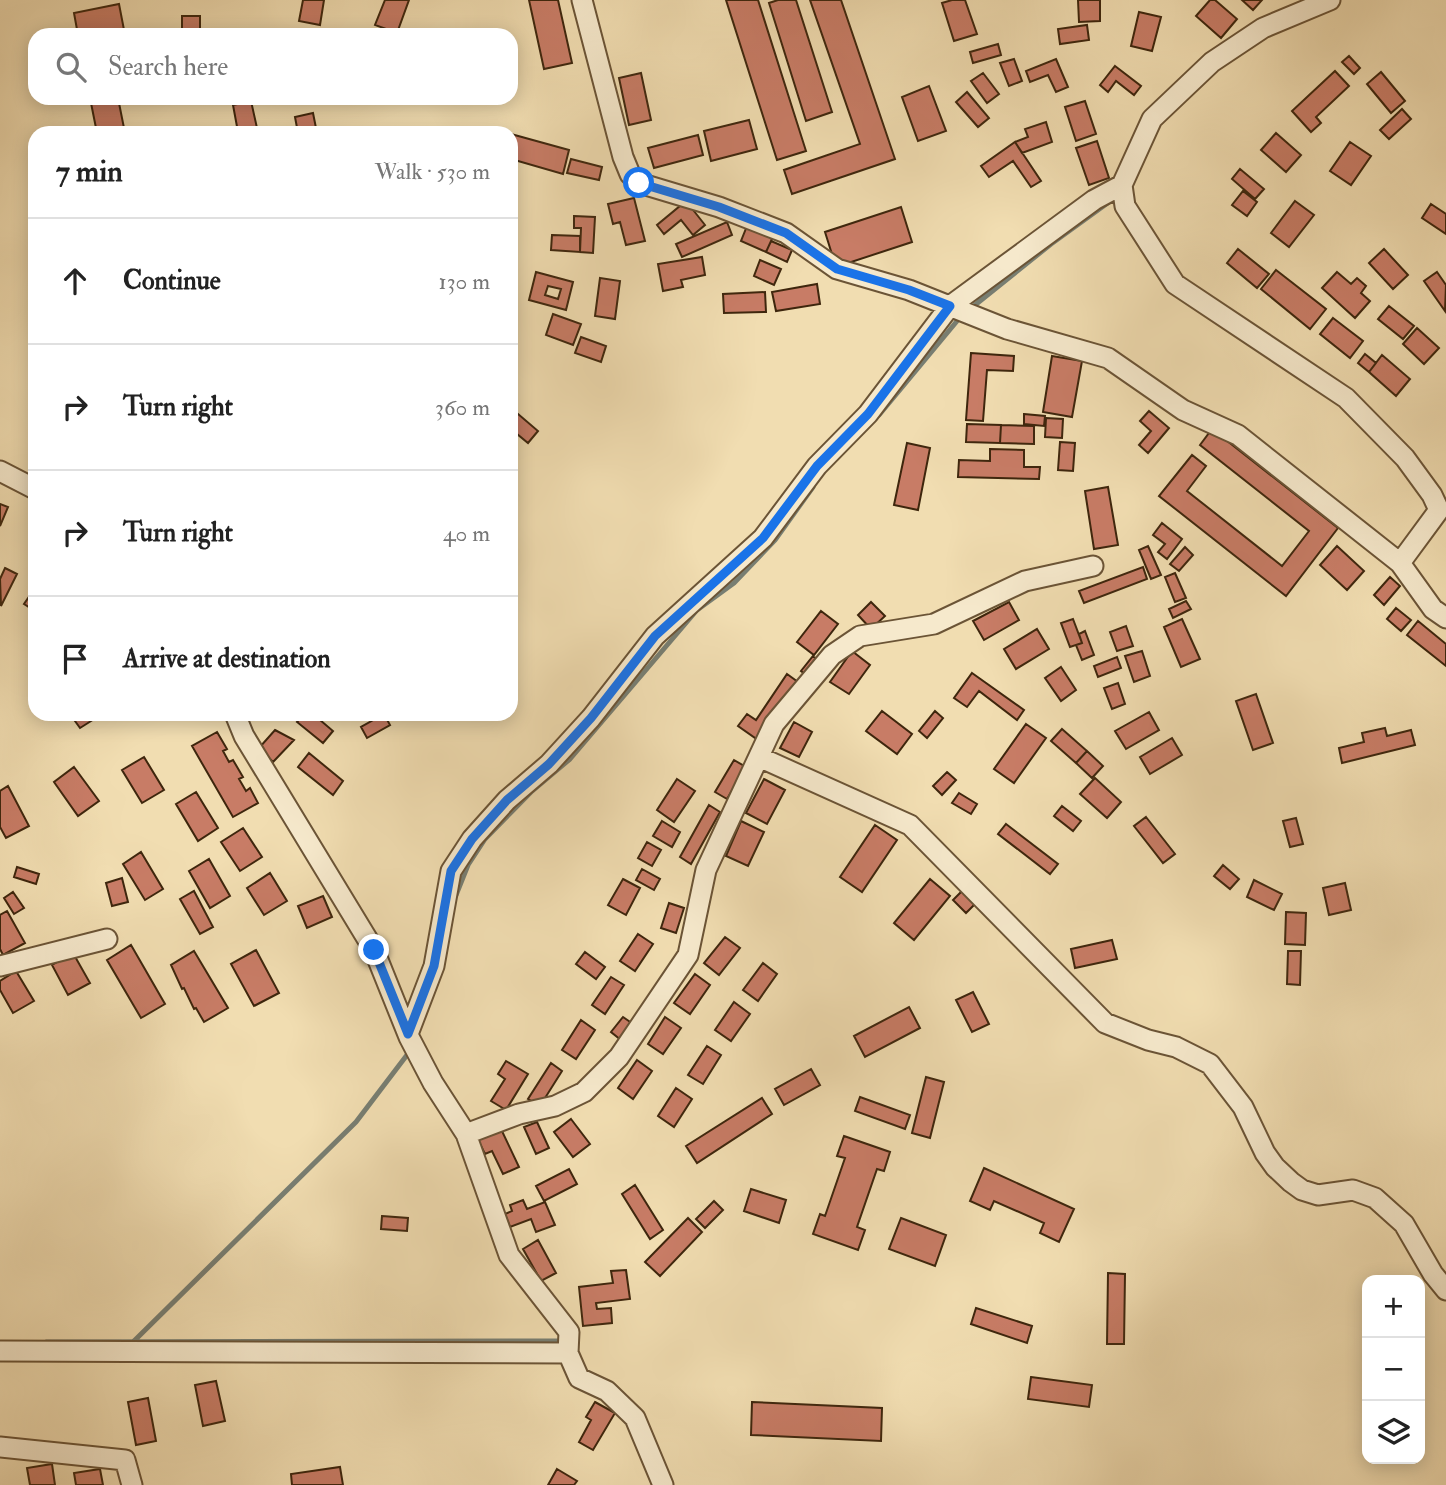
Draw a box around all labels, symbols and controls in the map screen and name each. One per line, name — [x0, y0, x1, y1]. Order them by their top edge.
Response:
search box — [28, 28, 518, 105]
icon: search — [52, 48, 90, 86]
text: Search here — [108, 51, 228, 83]
text: 7 min — [56, 153, 123, 190]
text: Walk · 530 m — [375, 157, 490, 186]
route start — [623, 167, 654, 198]
icon: ahead — [56, 262, 94, 300]
text: Continue — [123, 265, 221, 297]
text: 130 m — [438, 267, 490, 296]
icon: right — [56, 388, 94, 426]
text: Turn right — [123, 391, 233, 423]
text: 360 m — [435, 393, 490, 422]
icon: right — [56, 514, 94, 552]
text: Turn right — [123, 517, 233, 549]
text: 40 m — [443, 519, 490, 548]
icon: arrive — [56, 640, 94, 678]
text: Arrive at destination — [123, 643, 331, 675]
route end — [358, 934, 389, 965]
map controls — [1362, 1275, 1425, 1464]
button: + — [1362, 1275, 1425, 1338]
button: − — [1362, 1338, 1425, 1401]
button: layers — [1362, 1401, 1425, 1464]

